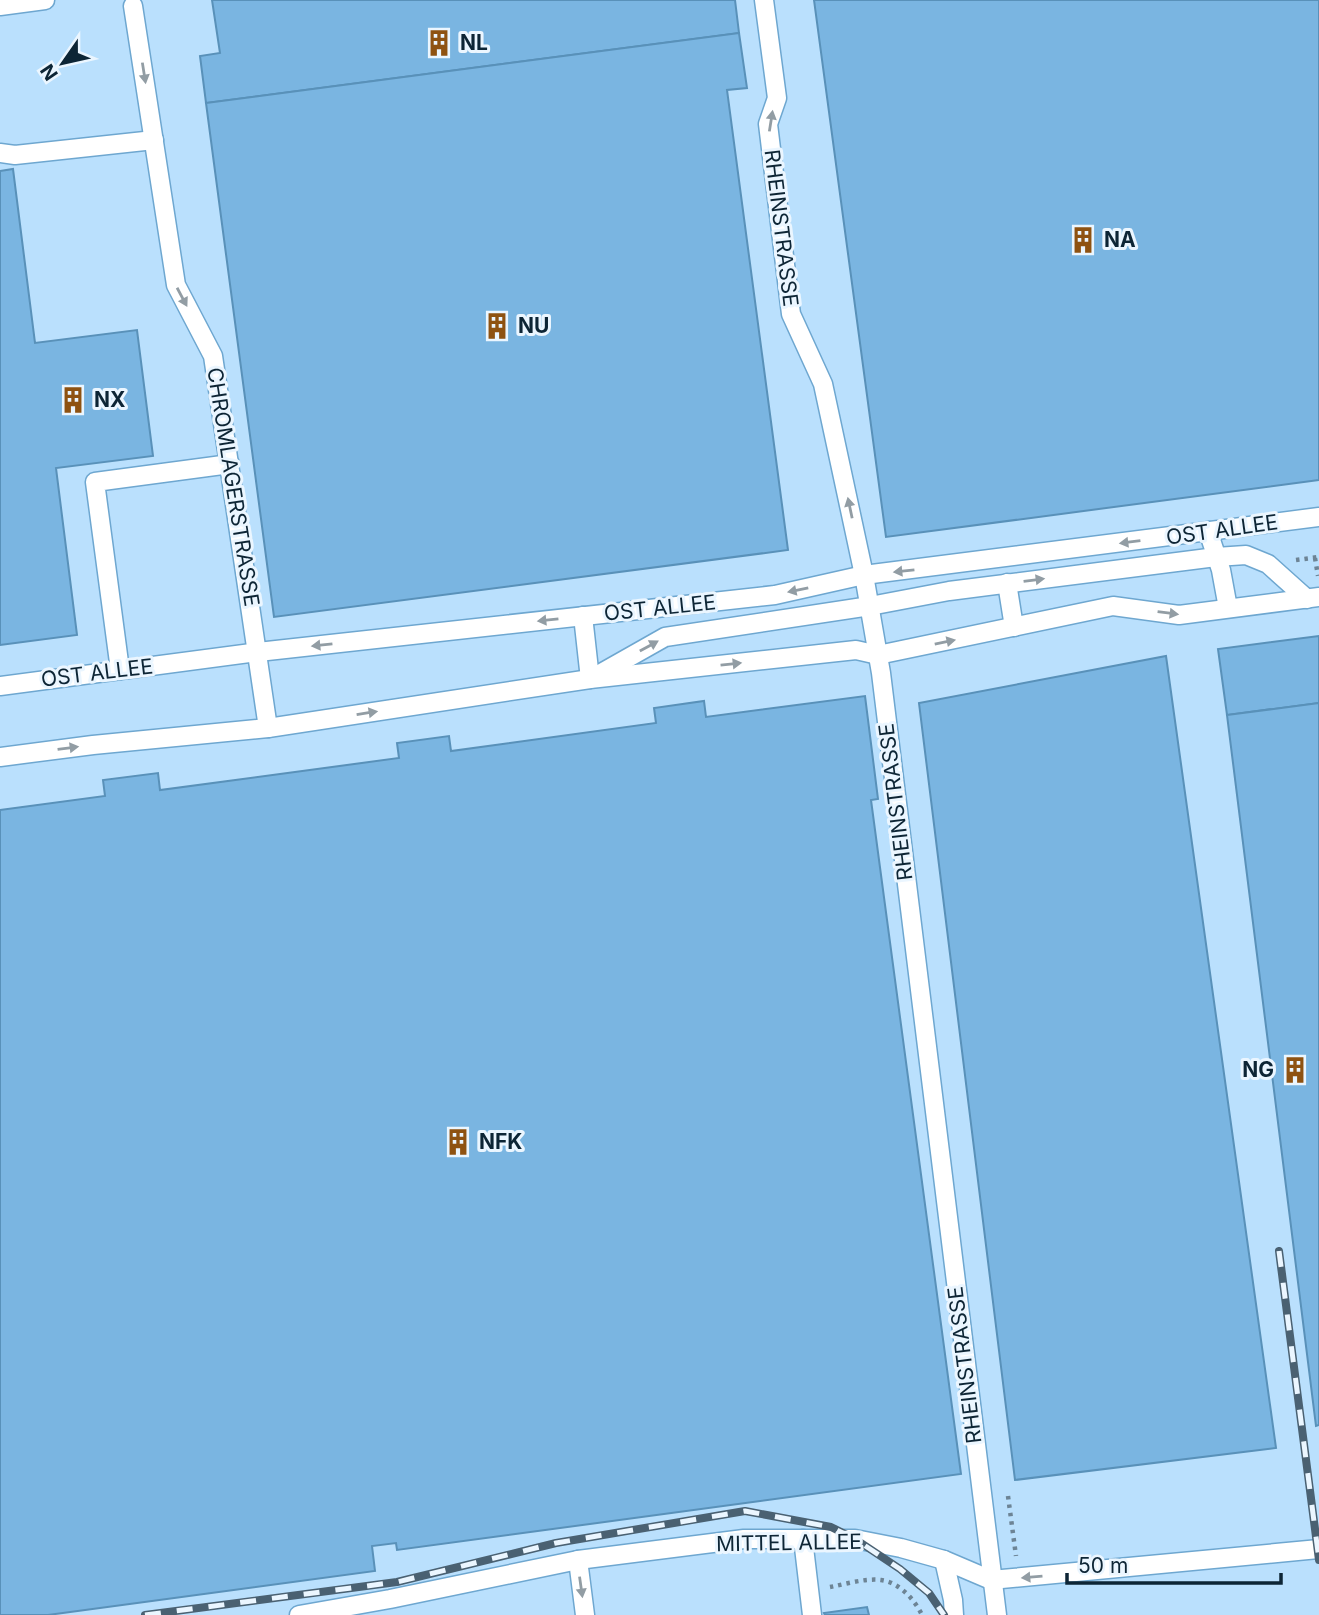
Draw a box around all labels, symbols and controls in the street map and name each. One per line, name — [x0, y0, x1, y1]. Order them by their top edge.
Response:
north arrow — [28, 28, 98, 98]
building icon: NL — [424, 28, 454, 58]
place label: NL — [460, 30, 488, 55]
text: N — [36, 60, 63, 85]
one-way arrow — [138, 62, 149, 84]
one-way arrow — [766, 110, 777, 132]
street label: RHEINSTRASSE — [759, 148, 804, 308]
building icon: NA — [1068, 225, 1098, 255]
place label: NA — [1104, 227, 1136, 252]
one-way arrow — [176, 287, 188, 307]
building icon: NU — [482, 311, 512, 341]
place label: NU — [518, 313, 549, 338]
street label: CHROMLAGERSTRASSE — [202, 366, 265, 608]
building icon: NX — [58, 385, 88, 415]
place label: NX — [94, 387, 126, 412]
one-way arrow — [844, 497, 855, 519]
street label: OST ALLEE — [1164, 509, 1279, 550]
one-way arrow — [1119, 537, 1141, 548]
one-way arrow — [893, 566, 915, 577]
one-way arrow — [1023, 574, 1045, 585]
one-way arrow — [787, 584, 809, 595]
street label: OST ALLEE — [603, 589, 717, 626]
one-way arrow — [1157, 607, 1179, 618]
one-way arrow — [537, 615, 559, 626]
one-way arrow — [934, 636, 956, 647]
one-way arrow — [310, 640, 332, 651]
one-way arrow — [640, 640, 659, 652]
street label: OST ALLEE — [40, 653, 154, 692]
one-way arrow — [720, 658, 742, 669]
one-way arrow — [356, 707, 378, 718]
street label: RHEINSTRASSE — [873, 722, 918, 882]
one-way arrow — [57, 743, 79, 754]
building icon: NG — [1280, 1055, 1310, 1085]
place label: NG — [1242, 1057, 1274, 1082]
building icon: NFK — [443, 1127, 473, 1157]
place label: NFK — [479, 1129, 522, 1154]
street label: RHEINSTRASSE — [942, 1285, 987, 1445]
street label: MITTEL ALLEE — [716, 1529, 862, 1556]
scale bar — [1067, 1542, 1280, 1586]
text: 50 m — [1078, 1553, 1128, 1578]
one-way arrow — [1020, 1571, 1042, 1582]
one-way arrow — [576, 1577, 587, 1599]

